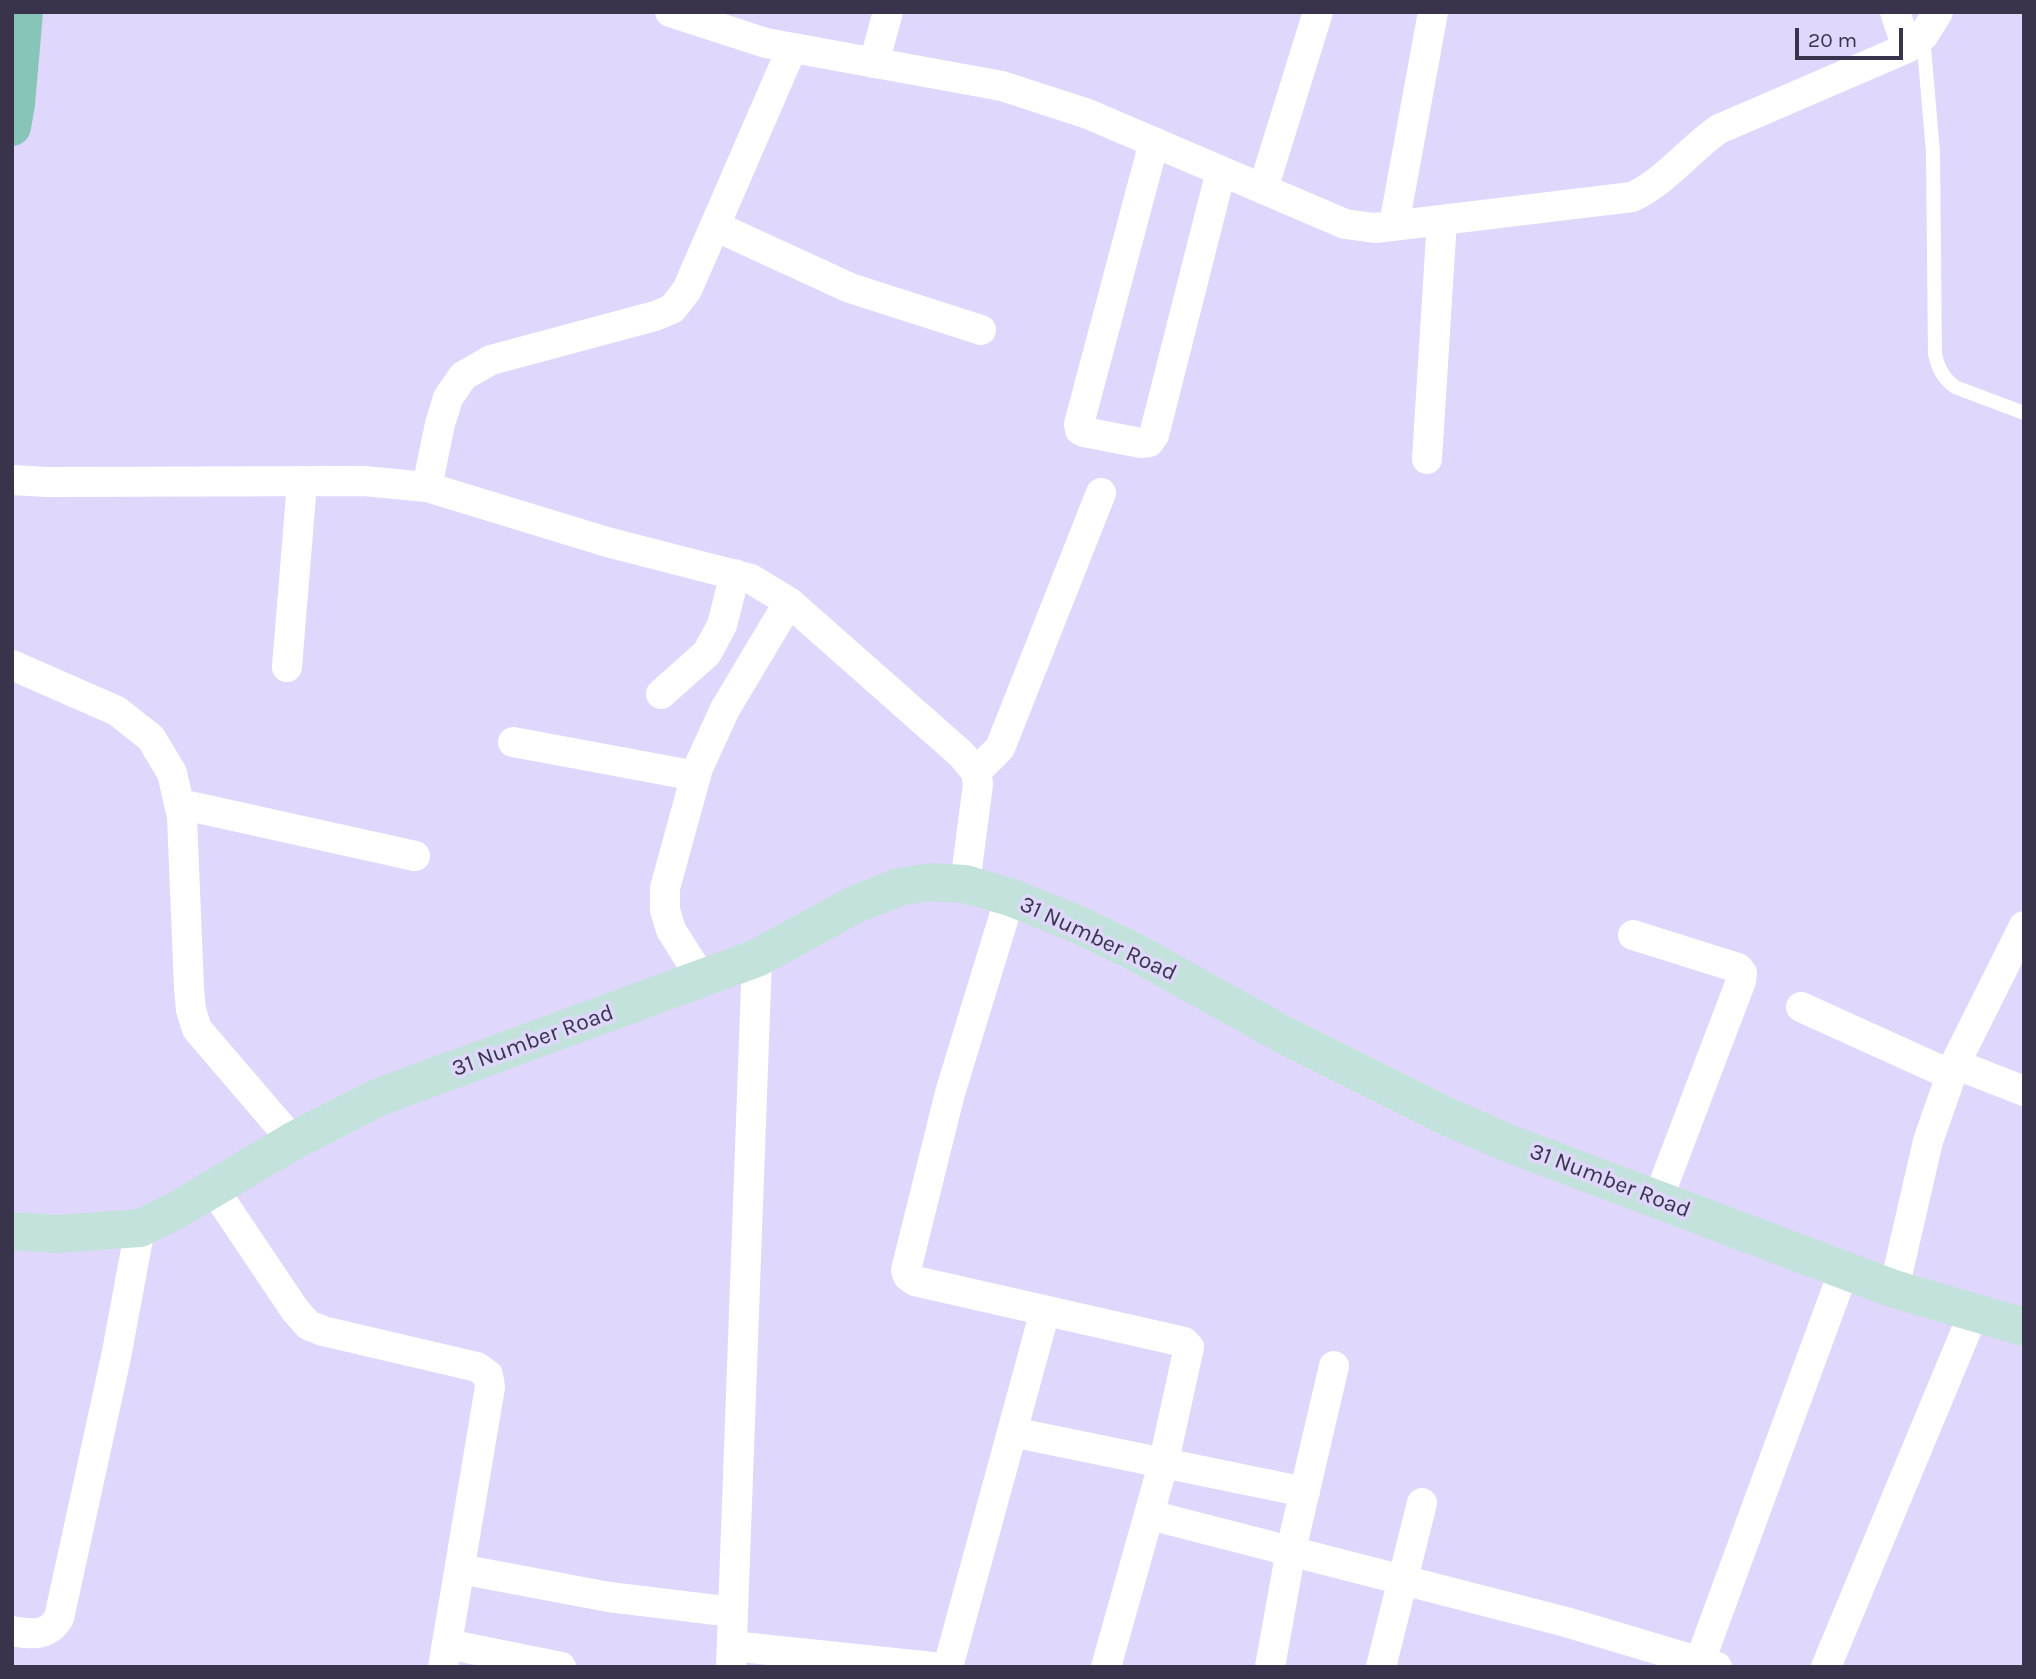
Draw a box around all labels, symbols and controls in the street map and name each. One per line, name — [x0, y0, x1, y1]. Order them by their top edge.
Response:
scale bar — [1798, 14, 1906, 58]
text: 20 m — [1808, 28, 1857, 52]
street label: 31 Number Road — [1015, 891, 1181, 987]
street label: 31 Number Road — [448, 999, 618, 1083]
street label: 31 Number Road — [1526, 1138, 1694, 1224]

